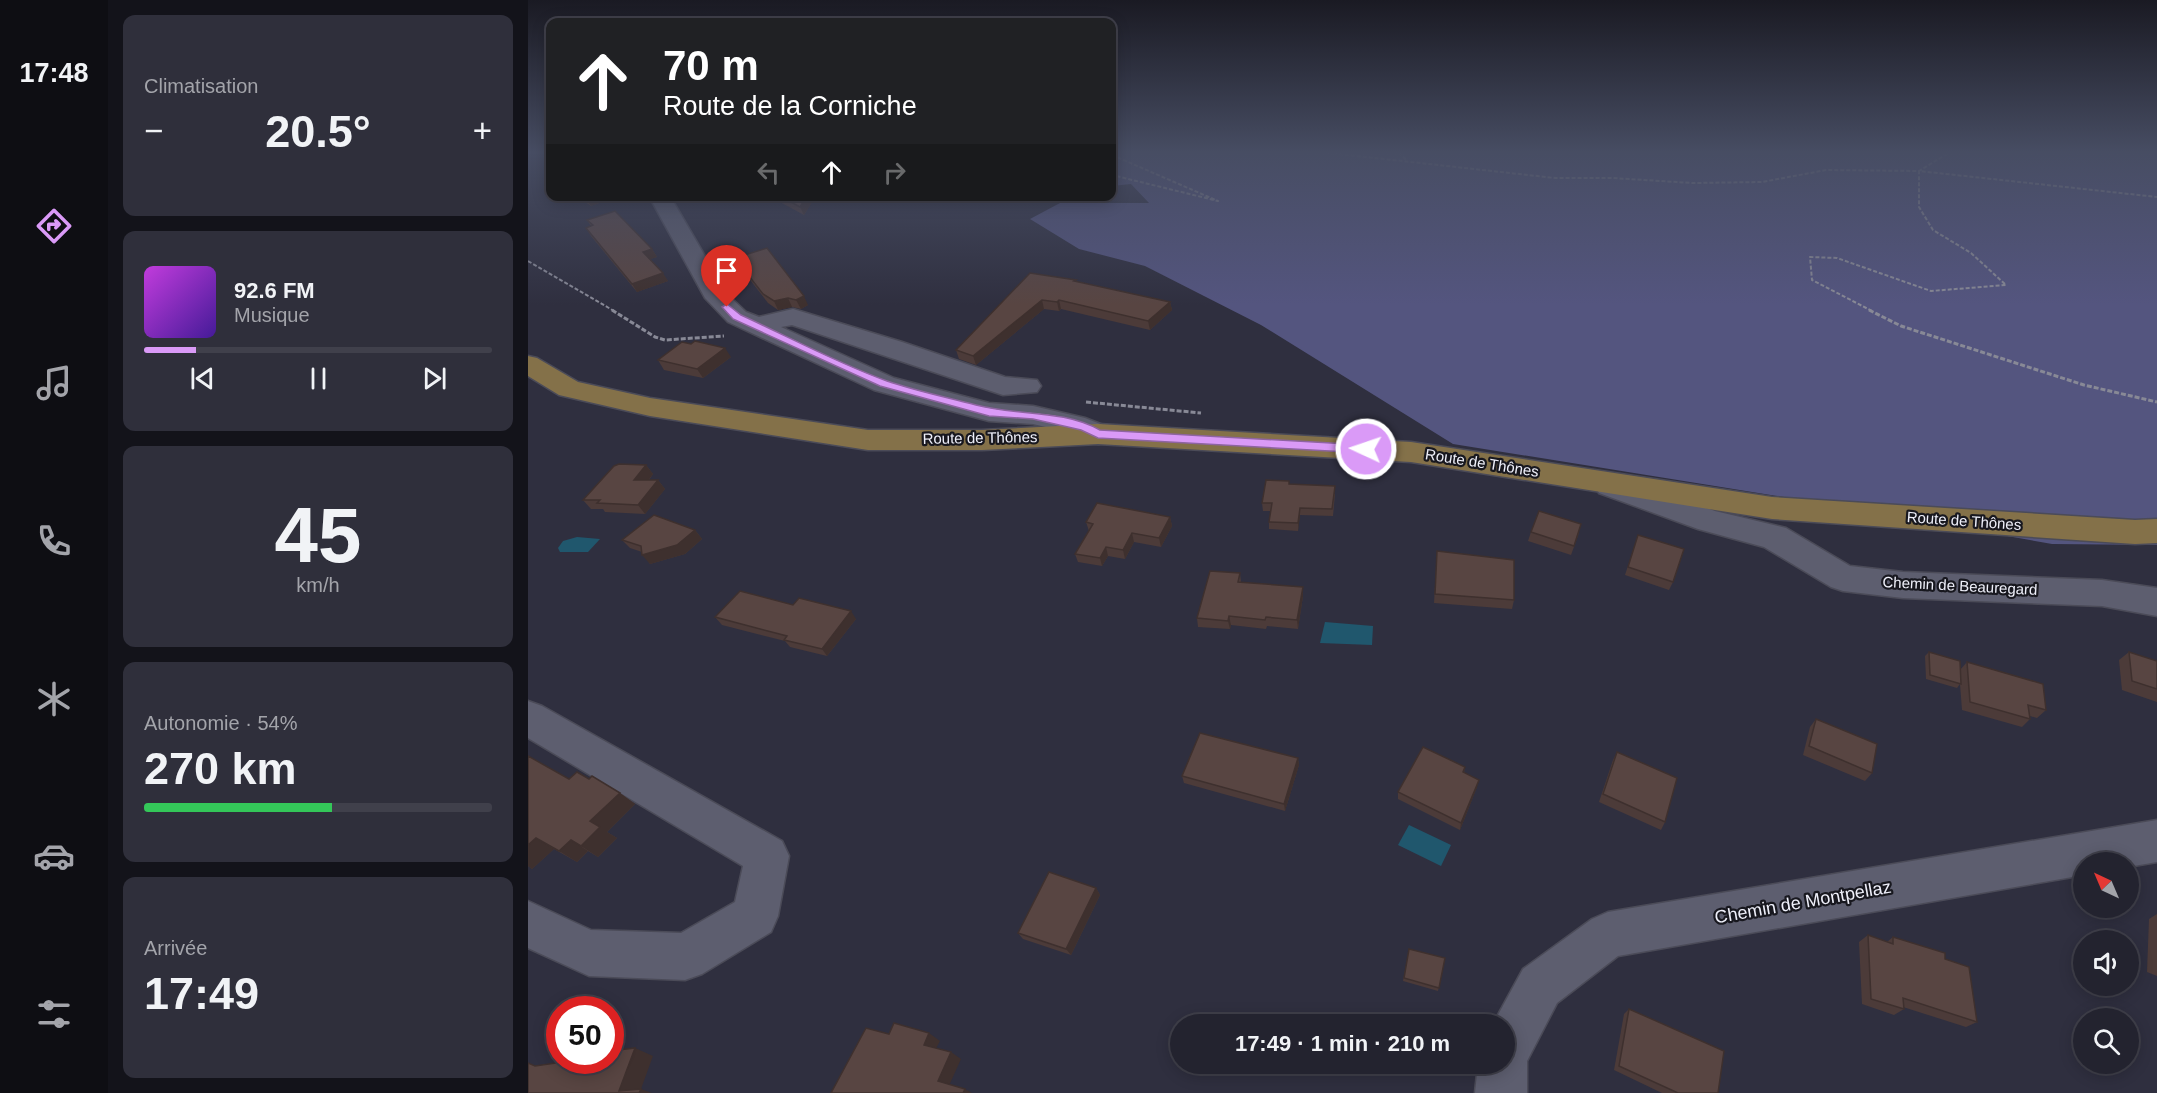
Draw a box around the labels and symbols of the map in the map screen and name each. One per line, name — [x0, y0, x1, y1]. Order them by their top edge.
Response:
pin — [701, 245, 752, 307]
position arrow — [1334, 417, 1398, 481]
street label: Route de Thônes — [922, 428, 1038, 447]
street label: Route de Thônes — [1424, 445, 1540, 480]
street label: Route de Thônes — [1906, 508, 2022, 533]
street label: Chemin de Beauregard — [1882, 573, 2038, 598]
north arrow — [2073, 852, 2139, 918]
street label: Chemin de Montpellaz — [1713, 877, 1893, 927]
speed limit sign: 50 — [546, 996, 624, 1074]

